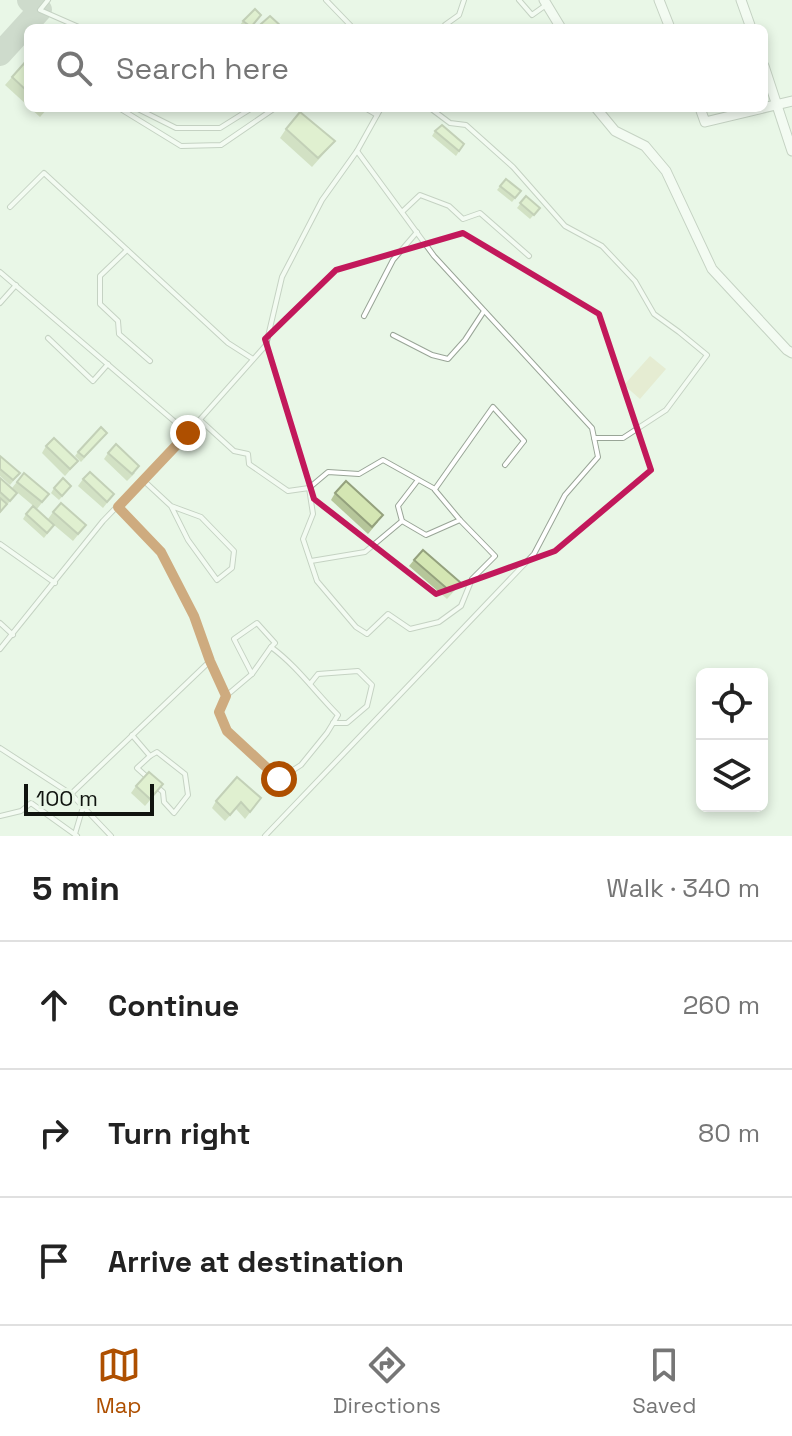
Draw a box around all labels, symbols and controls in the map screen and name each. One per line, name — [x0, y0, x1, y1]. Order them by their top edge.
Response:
search box — [24, 24, 768, 112]
icon: search — [52, 46, 96, 90]
text: Search here — [116, 49, 289, 88]
route end — [170, 415, 206, 451]
map controls — [696, 668, 768, 812]
button: locate — [696, 668, 768, 740]
button: layers — [696, 740, 768, 812]
route start — [261, 761, 297, 797]
scale bar — [24, 780, 154, 816]
text: 100 m — [36, 784, 98, 812]
text: 5 min — [32, 867, 120, 910]
text: Walk · 340 m — [606, 871, 760, 905]
icon: ahead — [32, 983, 76, 1027]
text: Continue — [108, 986, 239, 1025]
text: 260 m — [683, 988, 760, 1022]
icon: right — [32, 1111, 76, 1155]
text: Turn right — [108, 1114, 251, 1153]
text: 80 m — [698, 1116, 760, 1150]
icon: arrive — [32, 1239, 76, 1283]
text: Arrive at destination — [108, 1242, 404, 1281]
tab: Map — [96, 1343, 142, 1419]
tab: Directions — [333, 1343, 441, 1419]
tab: Saved — [632, 1343, 696, 1419]

